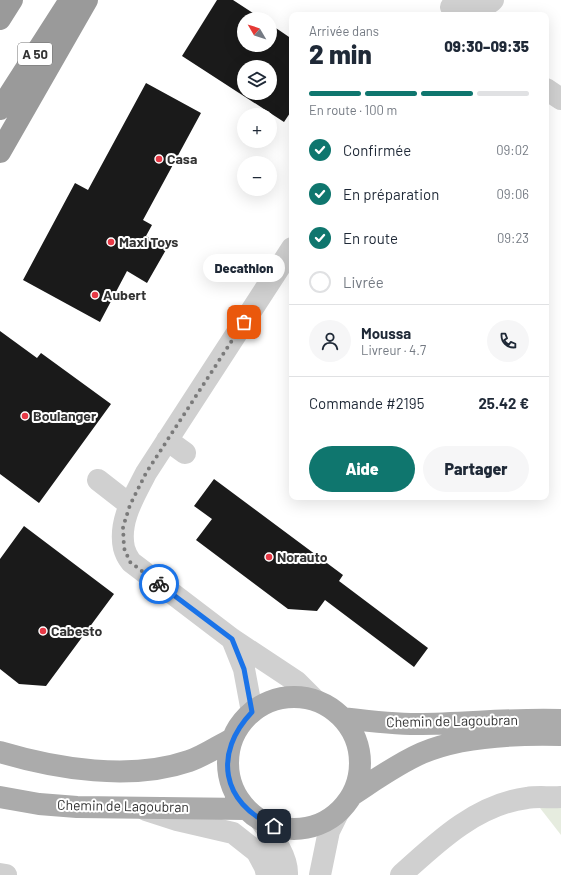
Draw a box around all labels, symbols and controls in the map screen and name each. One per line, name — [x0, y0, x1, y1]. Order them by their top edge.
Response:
north arrow — [237, 12, 277, 52]
map controls — [237, 12, 277, 196]
text: Arrivée dans — [309, 23, 379, 39]
text: 09:30–09:35 — [444, 37, 529, 55]
text: 2 min — [309, 38, 372, 69]
road number: A 50 — [18, 43, 52, 65]
button: layers — [237, 60, 277, 100]
text: En route · 100 m — [309, 102, 397, 118]
button: + — [237, 108, 277, 148]
icon: check — [309, 139, 331, 161]
text: Confirmée — [343, 141, 411, 159]
text: 09:02 — [496, 142, 529, 158]
place label: Casa — [167, 150, 197, 167]
marker: Casa — [154, 154, 164, 164]
button: − — [237, 156, 277, 196]
icon: check — [309, 183, 331, 205]
text: En préparation — [343, 185, 439, 203]
text: 09:06 — [496, 186, 529, 202]
icon: check — [309, 227, 331, 249]
text: En route — [343, 229, 398, 247]
text: 09:23 — [497, 230, 529, 246]
place label: Maxi Toys — [119, 233, 178, 250]
marker: Maxi Toys — [106, 237, 116, 247]
callout: Decathlon — [203, 254, 285, 282]
text: Decathlon — [215, 260, 273, 276]
text: Livrée — [343, 273, 384, 291]
place label: Aubert — [103, 286, 146, 303]
marker: Aubert — [90, 290, 100, 300]
pin — [227, 305, 261, 339]
icon: bag — [233, 311, 255, 333]
button: person — [309, 320, 351, 362]
button: phone — [487, 320, 529, 362]
text: Moussa — [361, 324, 411, 342]
text: Livreur · 4.7 — [361, 342, 426, 358]
text: Commande #2195 — [309, 394, 424, 412]
text: 25.42 € — [478, 394, 529, 412]
place label: Boulanger — [33, 407, 97, 424]
marker: Boulanger — [20, 411, 30, 421]
button: Aide — [309, 446, 415, 492]
button: Partager — [423, 446, 529, 492]
place label: Norauto — [277, 548, 328, 565]
marker: Norauto — [264, 552, 274, 562]
courier — [139, 564, 179, 604]
icon: bike — [148, 573, 170, 595]
place label: Cabesto — [51, 622, 103, 639]
marker: Cabesto — [38, 626, 48, 636]
street label: Chemin de Lagoubran — [386, 711, 518, 730]
street label: Chemin de Lagoubran — [57, 796, 189, 815]
pin — [257, 809, 291, 843]
icon: home — [263, 815, 285, 837]

